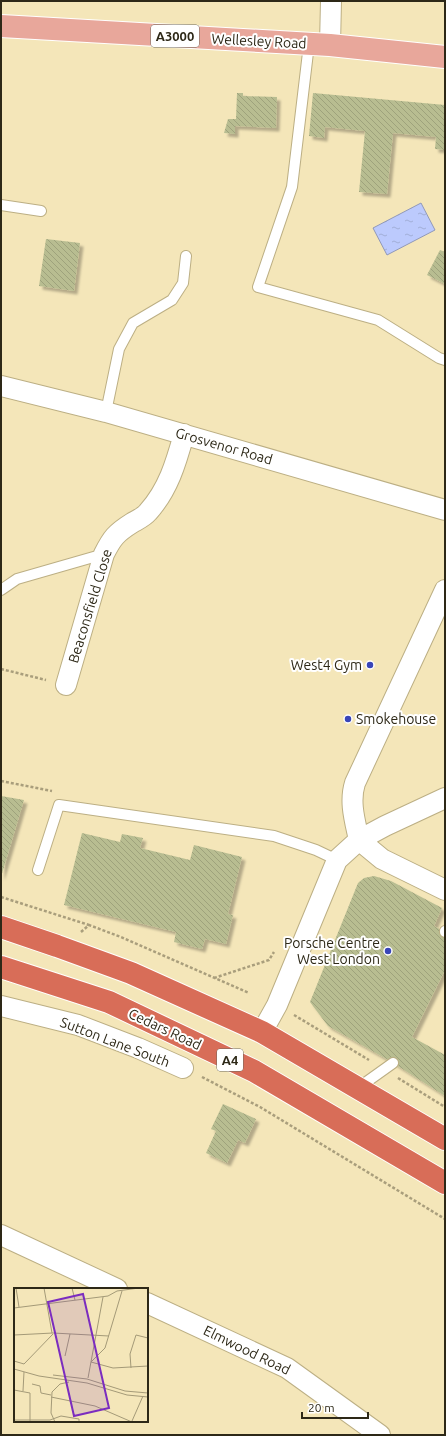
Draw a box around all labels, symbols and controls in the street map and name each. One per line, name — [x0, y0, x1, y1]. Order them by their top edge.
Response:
road number: A3000 — [151, 25, 199, 47]
street label: Wellesley Road — [211, 31, 307, 51]
street label: Grosvenor Road — [174, 424, 274, 468]
street label: Beaconsfield Close — [65, 547, 115, 665]
place label: West4 Gym — [291, 657, 362, 673]
marker: West4 Gym — [365, 660, 375, 670]
place label: Smokehouse — [356, 711, 436, 727]
marker: Smokehouse — [343, 714, 353, 724]
place label: Porsche Centre West London — [284, 935, 380, 967]
marker: Porsche Centre West London — [383, 946, 393, 956]
street label: Cedars Road — [126, 1005, 204, 1053]
street label: Sutton Lane South — [58, 1014, 172, 1070]
road number: A4 — [217, 1049, 243, 1071]
inset map — [14, 1288, 148, 1422]
street label: Elmwood Road — [201, 1322, 293, 1378]
scale bar — [302, 1394, 368, 1420]
text: 20 m — [308, 1401, 335, 1414]

